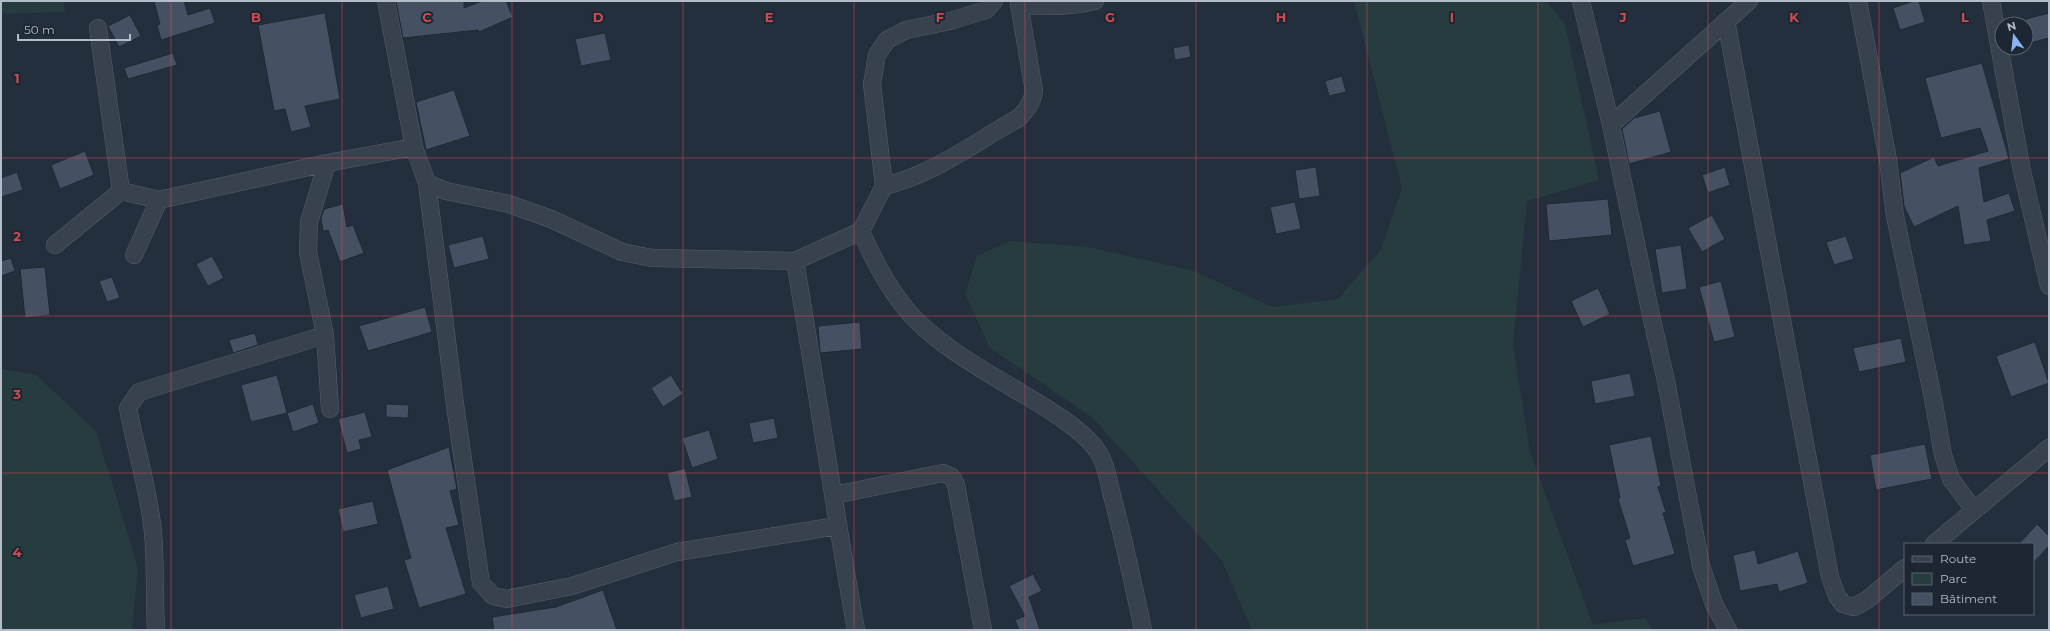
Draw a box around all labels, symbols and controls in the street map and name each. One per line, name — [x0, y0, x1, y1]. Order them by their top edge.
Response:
text: B — [251, 9, 261, 25]
text: C — [422, 9, 432, 25]
text: D — [593, 9, 604, 25]
text: E — [765, 9, 774, 25]
text: F — [936, 9, 944, 25]
text: G — [1105, 9, 1115, 25]
text: H — [1276, 9, 1286, 25]
text: I — [1450, 9, 1454, 25]
text: J — [1618, 9, 1627, 25]
text: K — [1789, 9, 1799, 25]
text: L — [1961, 9, 1969, 25]
scale bar — [18, 16, 130, 42]
north arrow — [1994, 16, 2034, 56]
text: N — [2005, 18, 2018, 34]
text: 50 m — [24, 22, 55, 37]
text: 1 — [14, 70, 20, 86]
text: 2 — [13, 228, 21, 244]
text: 3 — [12, 386, 21, 402]
legend — [1904, 543, 2034, 615]
text: 4 — [13, 544, 22, 560]
text: Route — [1940, 551, 1976, 566]
text: Parc — [1940, 571, 1967, 586]
text: Bâtiment — [1940, 591, 1997, 606]

